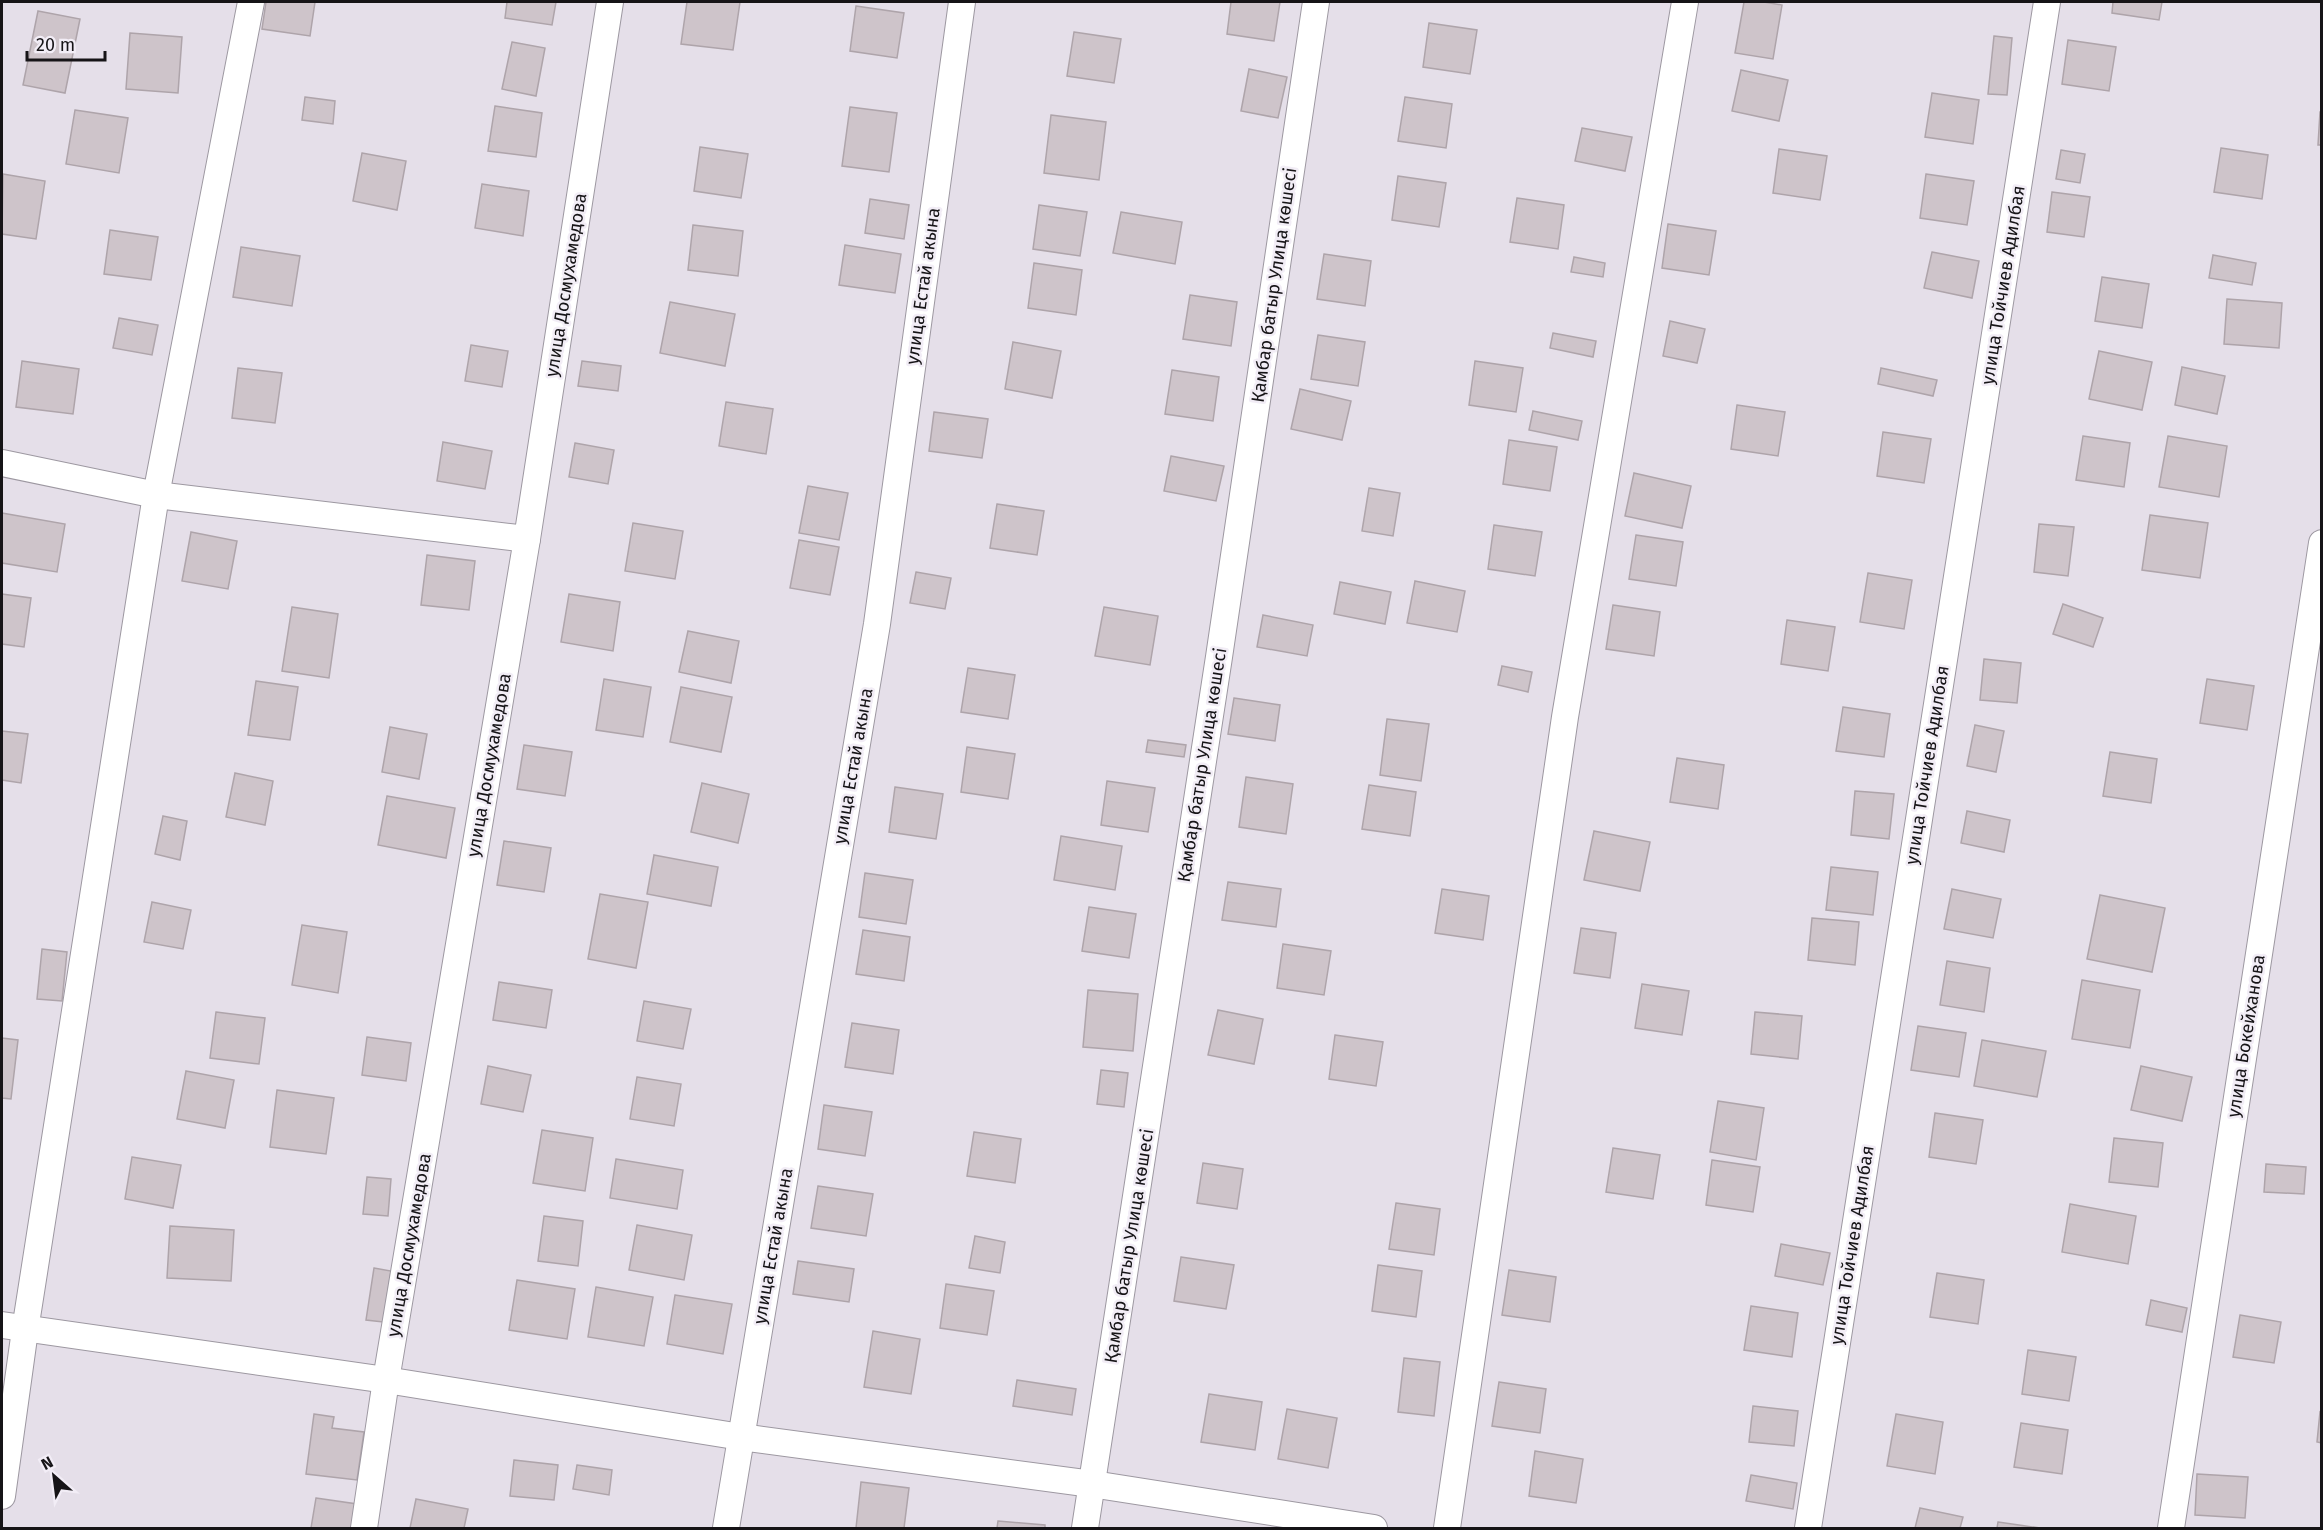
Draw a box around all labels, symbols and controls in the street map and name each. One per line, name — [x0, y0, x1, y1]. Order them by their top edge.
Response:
scale bar — [27, 24, 105, 62]
text: 20 m — [36, 34, 75, 56]
street label: Қамбар батыр Улица көшесі — [1247, 166, 1301, 404]
street label: улица Тойчиев Адилбая — [1976, 184, 2030, 386]
street label: улица Досмухамедова — [541, 191, 591, 379]
street label: улица Естай акына — [901, 206, 945, 366]
street label: Қамбар батыр Улица көшесі — [1173, 646, 1231, 884]
street label: улица Тойчиев Адилбая — [1900, 664, 1954, 866]
street label: улица Досмухамедова — [462, 671, 516, 859]
street label: улица Естай акына — [828, 686, 878, 846]
street label: улица Бокейханова — [2222, 953, 2270, 1119]
street label: Қамбар батыр Улица көшесі — [1100, 1127, 1158, 1365]
street label: улица Тойчиев Адилбая — [1825, 1144, 1879, 1346]
street label: улица Досмухамедова — [382, 1151, 436, 1339]
street label: улица Естай акына — [748, 1166, 798, 1326]
north arrow — [24, 1446, 84, 1506]
text: N — [38, 1452, 56, 1474]

